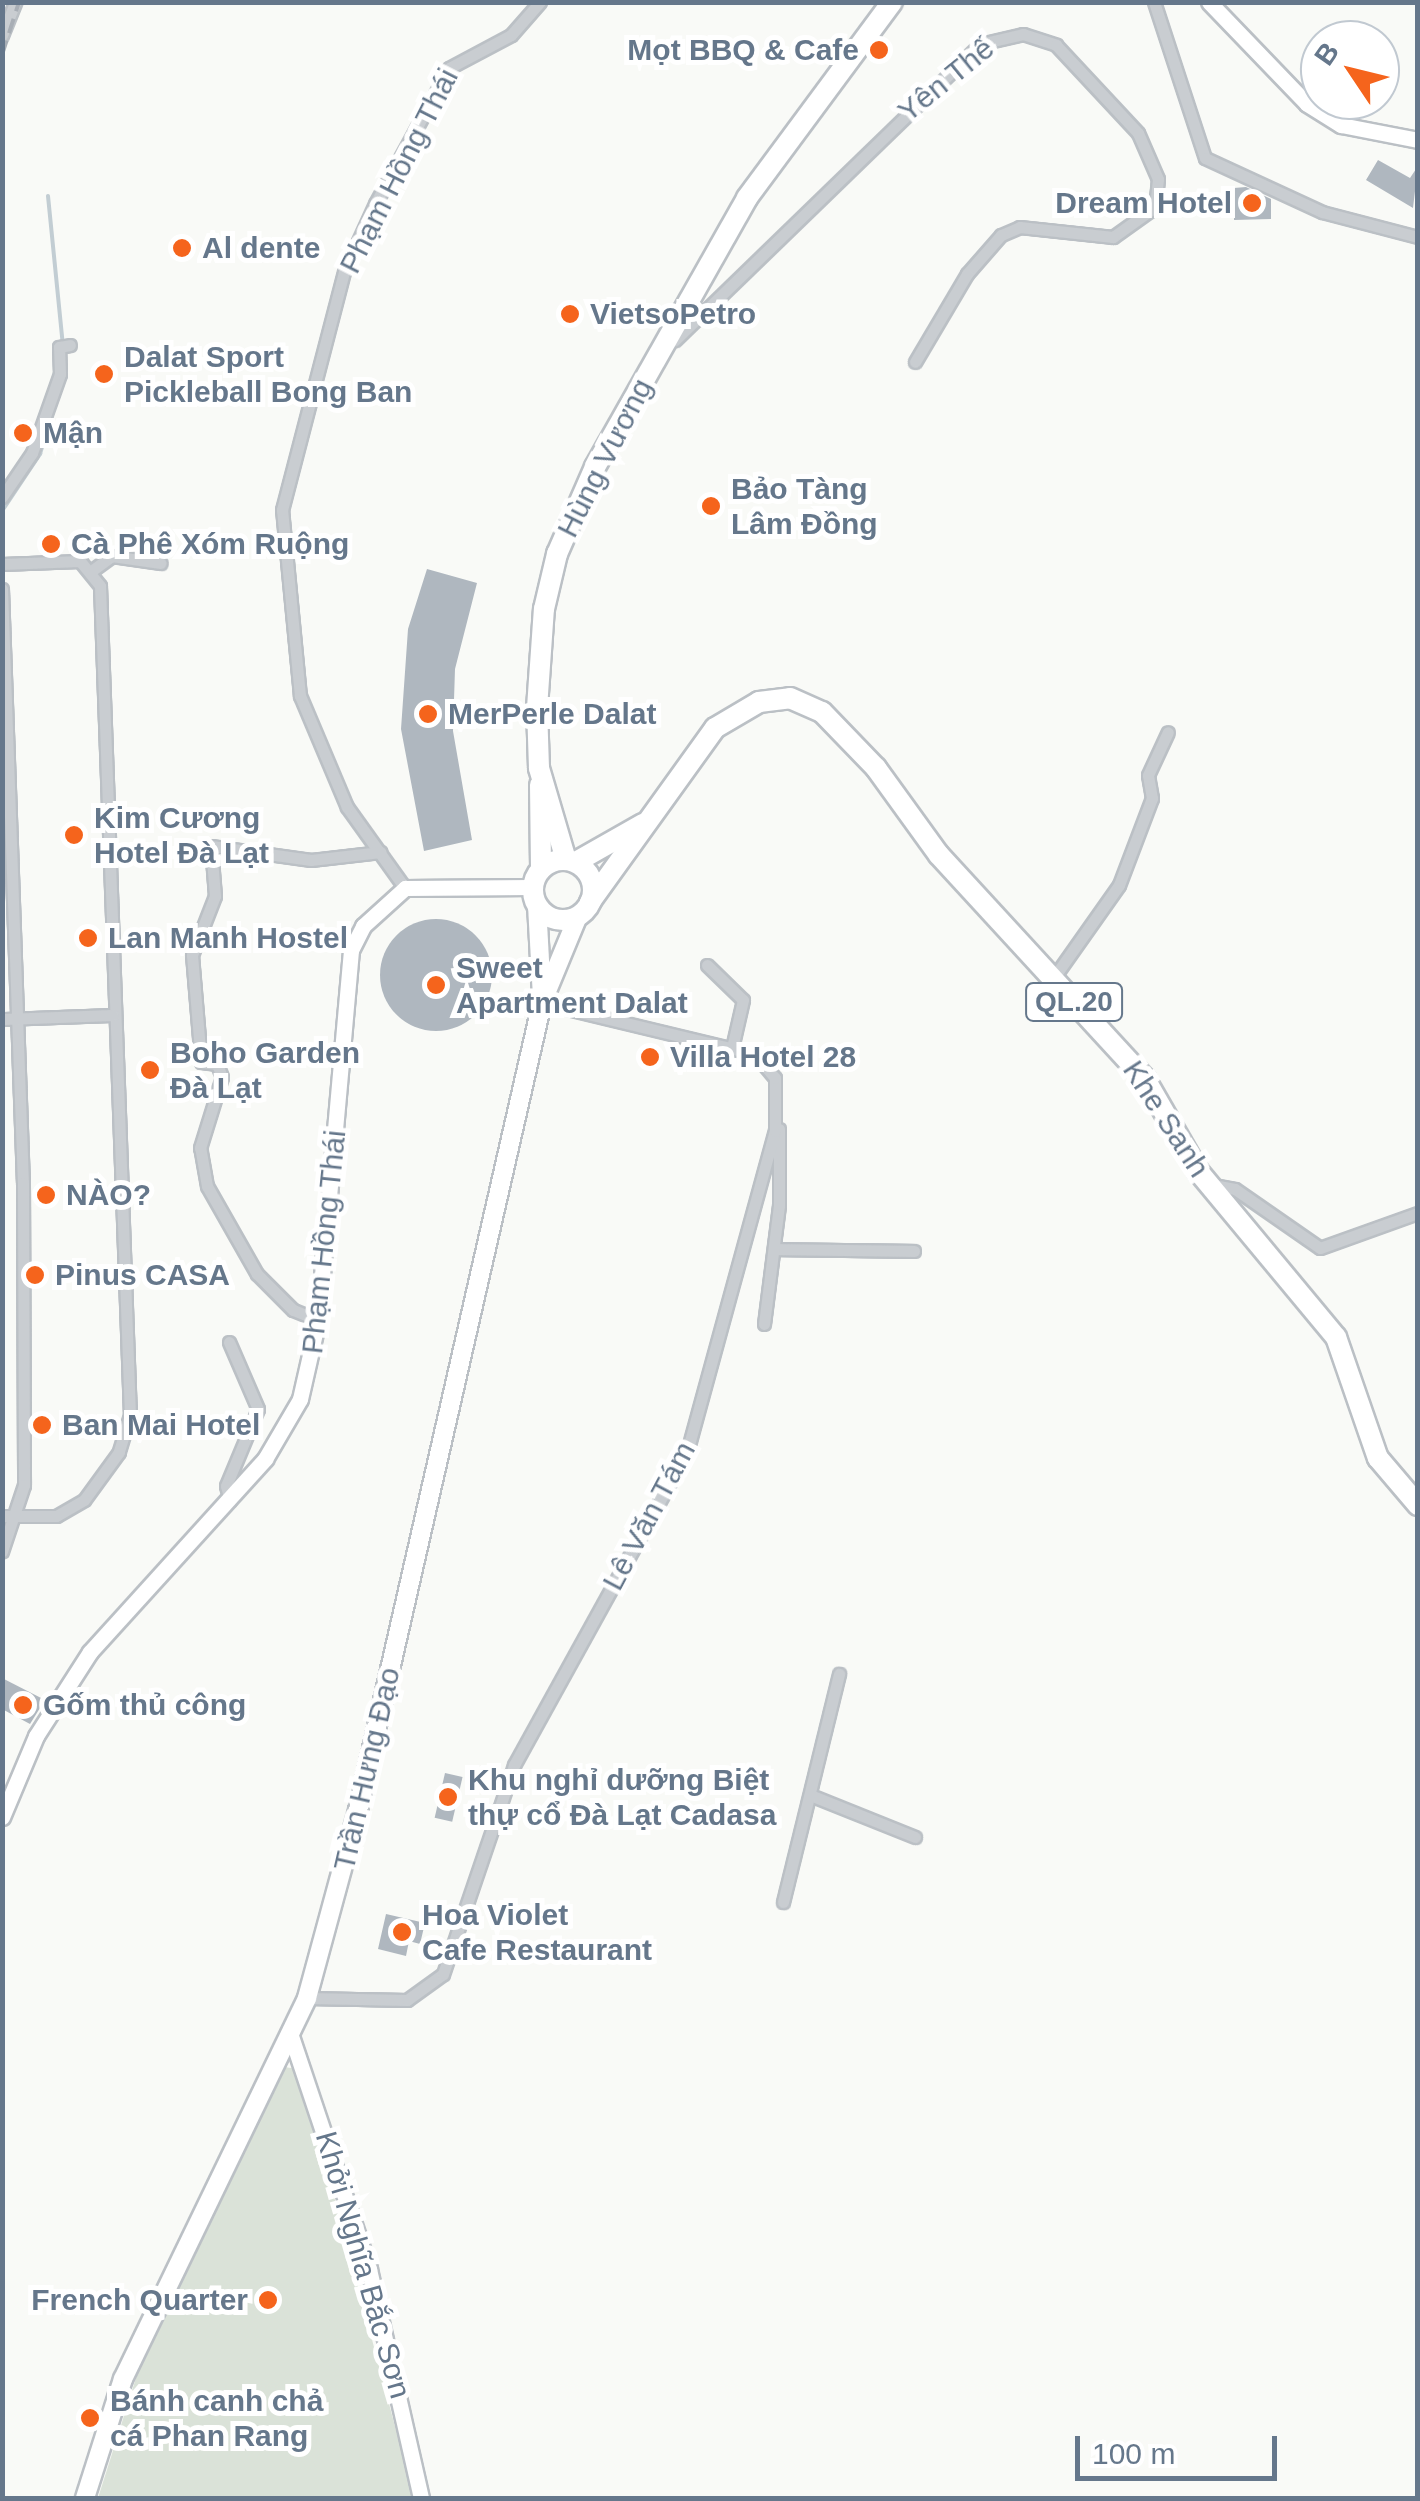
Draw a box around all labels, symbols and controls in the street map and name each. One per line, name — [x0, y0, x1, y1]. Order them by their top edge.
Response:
north arrow — [1300, 20, 1400, 120]
street label: Yên Thế — [891, 30, 1001, 130]
place label: Mọt BBQ & Cafe — [627, 32, 859, 68]
text: B — [1308, 36, 1345, 71]
marker: Mọt BBQ & Cafe — [868, 39, 890, 61]
street label: Phạm Hồng Thái — [332, 63, 466, 279]
place label: Dream Hotel — [1055, 185, 1232, 221]
marker: Dream Hotel — [1241, 192, 1263, 214]
place label: Al dente — [202, 230, 320, 266]
marker: Al dente — [171, 237, 193, 259]
place label: VietsoPetro — [590, 296, 756, 332]
marker: VietsoPetro — [559, 303, 581, 325]
place label: Dalat Sport Pickleball Bong Ban — [124, 339, 412, 410]
marker: Dalat Sport Pickleball Bong Ban — [93, 363, 115, 385]
street label: Hùng Vương — [550, 373, 660, 543]
place label: Mận — [43, 415, 103, 451]
marker: Mận — [12, 422, 34, 444]
place label: Bảo Tàng Lâm Đồng — [731, 471, 878, 542]
marker: Bảo Tàng Lâm Đồng — [700, 495, 722, 517]
place label: Cà Phê Xóm Ruộng — [71, 526, 349, 562]
marker: Cà Phê Xóm Ruộng — [40, 533, 62, 555]
place label: MerPerle Dalat — [448, 696, 656, 732]
marker: MerPerle Dalat — [417, 703, 439, 725]
place label: Kim Cương Hotel Đà Lạt — [94, 800, 269, 870]
marker: Kim Cương Hotel Đà Lạt — [63, 824, 85, 846]
place label: Lan Manh Hostel — [108, 920, 348, 956]
marker: Lan Manh Hostel — [77, 927, 99, 949]
place label: Sweet Apartment Dalat — [456, 950, 688, 1020]
marker: Sweet Apartment Dalat — [425, 974, 447, 996]
road number: QL.20 — [1024, 979, 1124, 1025]
place label: Boho Garden Đà Lạt — [170, 1035, 360, 1106]
place label: Villa Hotel 28 — [670, 1039, 856, 1075]
marker: Villa Hotel 28 — [639, 1046, 661, 1068]
street label: Khe Sanh — [1115, 1054, 1217, 1184]
marker: Boho Garden Đà Lạt — [139, 1059, 161, 1081]
street label: Phạm Hồng Thái — [294, 1128, 354, 1356]
place label: NÀO? — [66, 1177, 151, 1213]
marker: NÀO? — [35, 1184, 57, 1206]
place label: Pinus CASA — [55, 1257, 230, 1293]
marker: Pinus CASA — [24, 1264, 46, 1286]
place label: Ban Mai Hotel — [62, 1407, 260, 1443]
marker: Ban Mai Hotel — [31, 1414, 53, 1436]
street label: Lê Văn Tám — [595, 1435, 703, 1597]
street label: Trần Hưng Đạo — [326, 1664, 408, 1874]
place label: Gốm thủ công — [43, 1687, 246, 1723]
marker: Gốm thủ công — [12, 1694, 34, 1716]
place label: Khu nghỉ dưỡng Biệt thự cổ Đà Lạt Cadasa — [468, 1762, 776, 1832]
marker: Khu nghỉ dưỡng Biệt thự cổ Đà Lạt Cadasa — [437, 1786, 459, 1808]
place label: Hoa Violet Cafe Restaurant — [422, 1897, 652, 1968]
marker: Hoa Violet Cafe Restaurant — [391, 1921, 413, 1943]
street label: Khởi Nghĩa Bắc Sơn — [308, 2127, 418, 2403]
place label: French Quarter — [31, 2282, 248, 2318]
marker: French Quarter — [257, 2289, 279, 2311]
place label: Bánh canh chả cá Phan Rang — [110, 2383, 323, 2454]
marker: Bánh canh chả cá Phan Rang — [79, 2407, 101, 2429]
scale bar — [1080, 2416, 1282, 2478]
text: 100 m — [1092, 2437, 1175, 2470]

